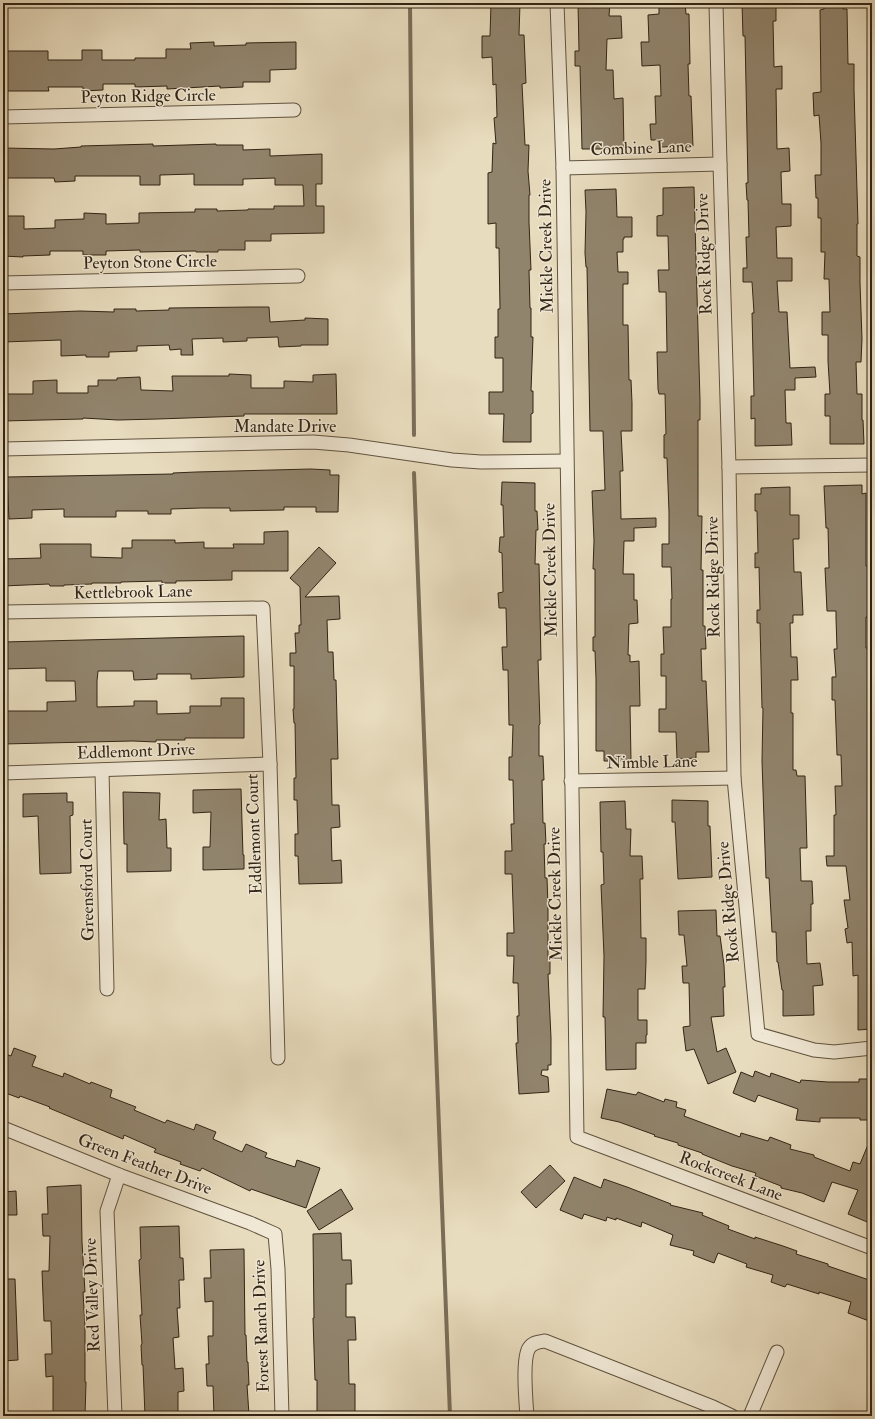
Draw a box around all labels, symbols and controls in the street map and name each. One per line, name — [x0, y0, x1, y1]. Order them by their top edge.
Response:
street label: Peyton Ridge Circle — [80, 84, 216, 109]
street label: Combine Lane — [590, 136, 692, 160]
street label: Mickle Creek Drive — [534, 179, 558, 313]
street label: Rock Ridge Drive — [691, 193, 717, 315]
street label: Peyton Stone Circle — [83, 250, 217, 275]
street label: Mandate Drive — [234, 416, 336, 437]
street label: Mickle Creek Drive — [538, 503, 562, 637]
street label: Rock Ridge Drive — [701, 516, 725, 638]
street label: Kettlebrook Lane — [73, 580, 193, 604]
street label: Eddlemont Drive — [76, 738, 196, 764]
street label: Nimble Lane — [606, 751, 698, 773]
street label: Eddlemont Court — [241, 773, 267, 895]
street label: Greensford Court — [75, 818, 99, 941]
street label: Mickle Creek Drive — [543, 827, 567, 961]
street label: Rock Ridge Drive — [712, 840, 744, 964]
street label: Green Feather Drive — [75, 1129, 215, 1199]
street label: Rockcreek Lane — [676, 1147, 786, 1205]
street label: Red Valley Drive — [80, 1237, 105, 1353]
street label: Forest Ranch Drive — [248, 1259, 274, 1393]

